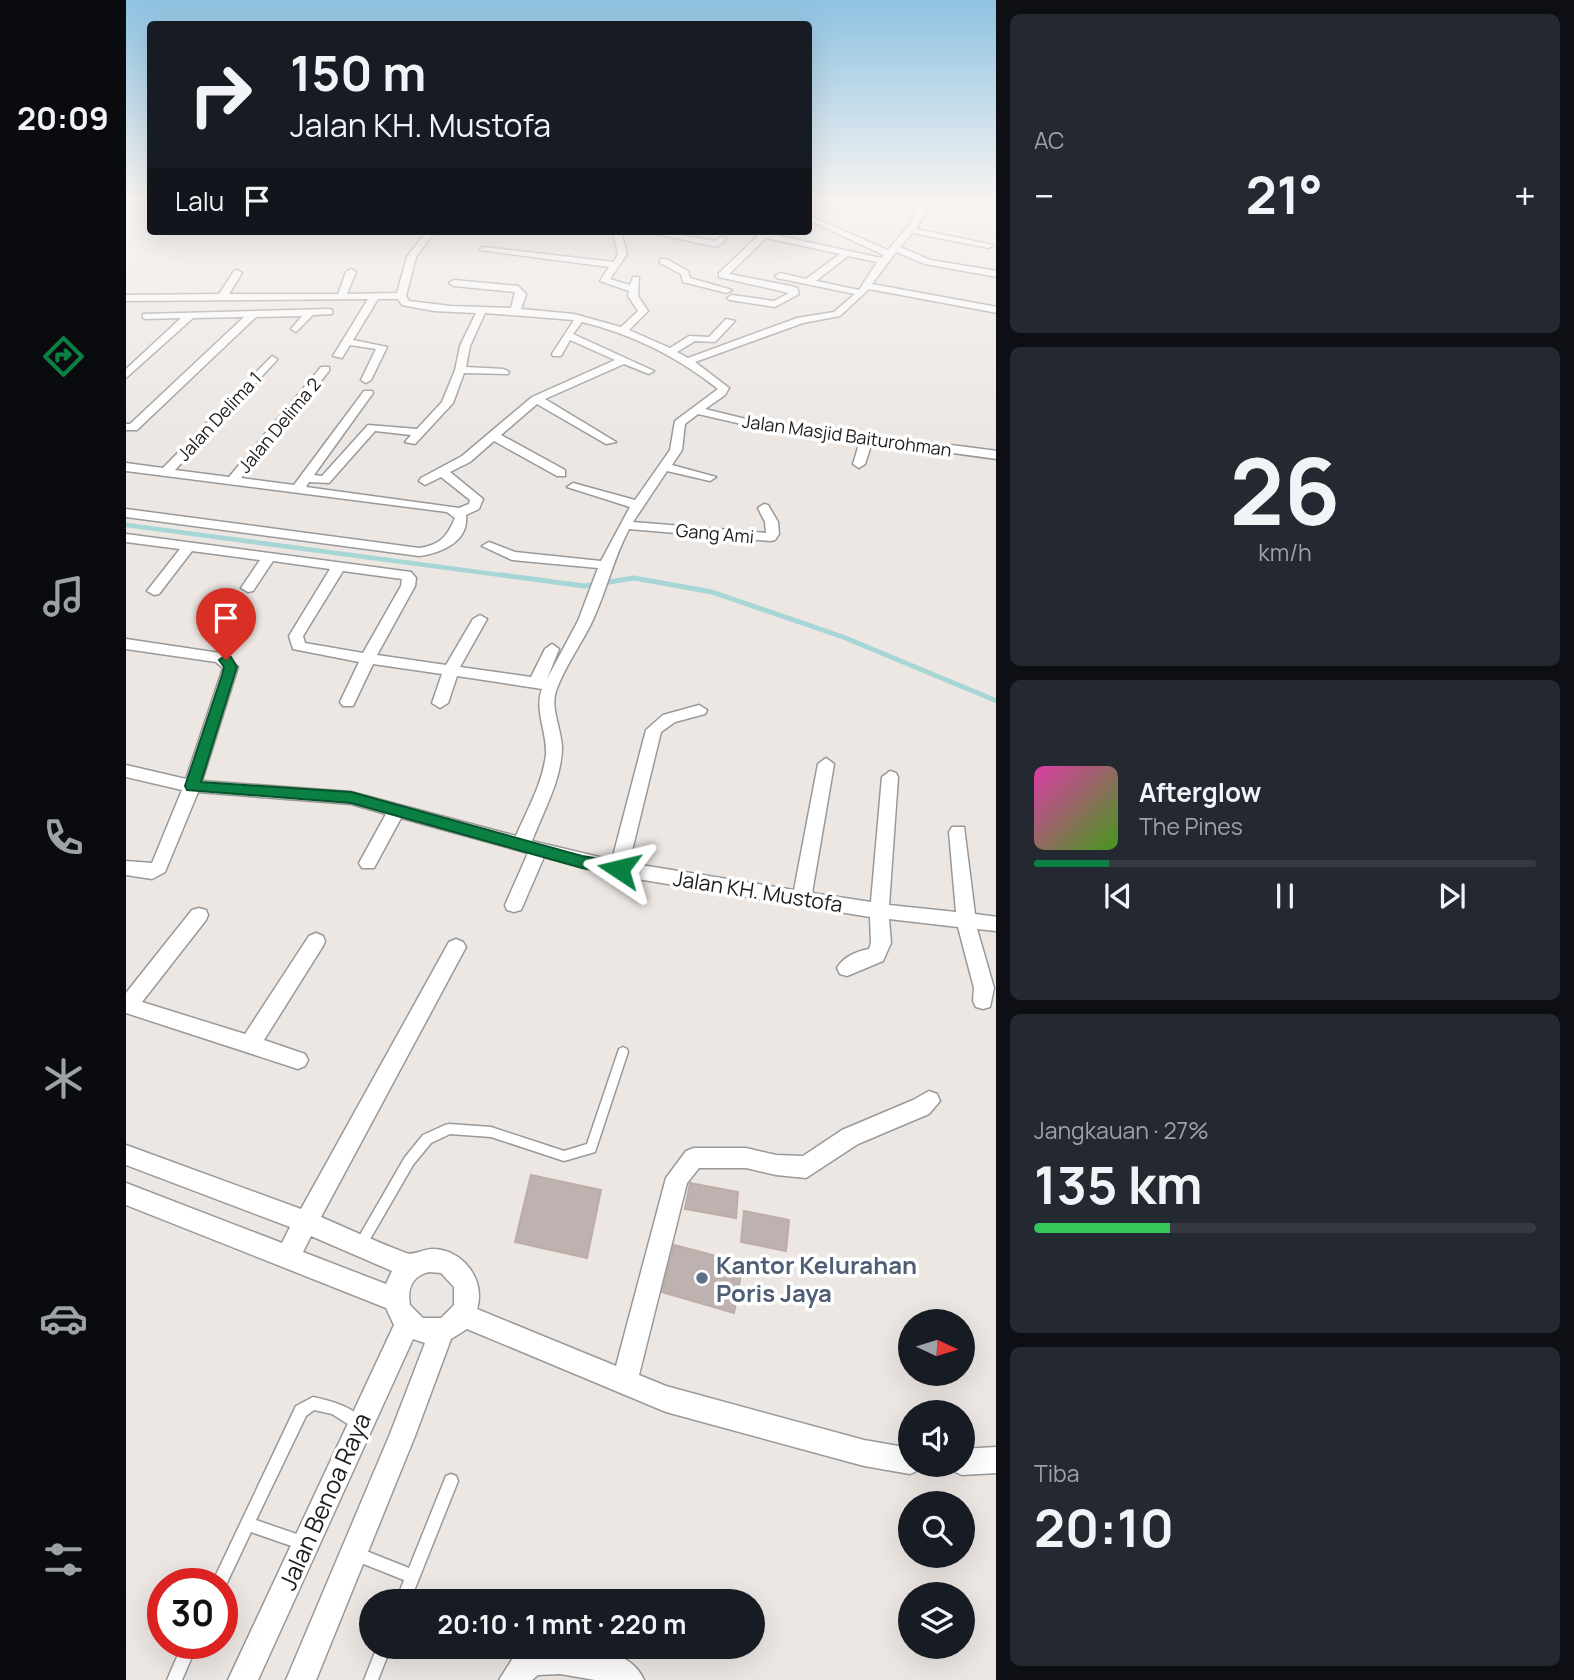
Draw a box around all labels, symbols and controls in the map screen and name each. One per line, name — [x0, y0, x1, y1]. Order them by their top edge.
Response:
text: 150 m — [290, 39, 426, 106]
icon: right — [175, 49, 266, 140]
text: 20:09 — [17, 96, 109, 140]
text: Jalan KH. Mustofa — [290, 103, 551, 147]
text: AC — [1034, 124, 1065, 156]
text: 21° — [1246, 159, 1323, 230]
text: − — [1034, 169, 1055, 221]
text: + — [1514, 169, 1536, 221]
icon: arrive — [238, 182, 276, 220]
text: Lalu — [175, 183, 224, 219]
icon: directions — [39, 332, 88, 381]
street label: Jalan Delima 1 — [171, 366, 267, 466]
street label: Jalan Delima 2 — [232, 372, 326, 478]
street label: Jalan Masjid Baiturohman — [741, 408, 953, 462]
text: 26 — [1230, 428, 1340, 552]
street label: Gang Ami — [675, 518, 755, 548]
text: km/h — [1258, 536, 1312, 568]
icon: music — [39, 572, 88, 621]
pin — [196, 588, 256, 660]
icon: arrive — [207, 599, 245, 637]
text: Afterglow — [1139, 774, 1261, 810]
text: The Pines — [1139, 810, 1243, 842]
icon: phone — [39, 813, 88, 862]
position arrow — [582, 832, 656, 906]
street label: Jalan KH. Mustofa — [671, 864, 845, 918]
icon: previous — [1099, 877, 1137, 915]
icon: pause — [1266, 877, 1304, 915]
icon: next — [1433, 877, 1471, 915]
icon: climate — [39, 1054, 88, 1103]
text: Jangkauan · 27% — [1034, 1114, 1209, 1146]
text: 135 km — [1034, 1149, 1203, 1220]
place label: Kantor Kelurahan Poris Jaya — [716, 1248, 917, 1309]
marker: Kantor Kelurahan Poris Jaya — [694, 1270, 710, 1286]
icon: car — [39, 1294, 88, 1343]
north arrow — [898, 1309, 975, 1386]
map controls — [898, 1309, 975, 1659]
button: sound — [898, 1400, 975, 1477]
street label: Jalan Benoa Raya — [270, 1407, 378, 1595]
text: Tiba — [1034, 1457, 1079, 1489]
button: search — [898, 1491, 975, 1568]
text: 20:10 — [1034, 1492, 1174, 1563]
icon: filters — [39, 1535, 88, 1584]
speed limit sign: 30 — [147, 1568, 238, 1659]
button: layers — [898, 1582, 975, 1659]
text: 20:10 · 1 mnt · 220 m — [438, 1606, 686, 1642]

